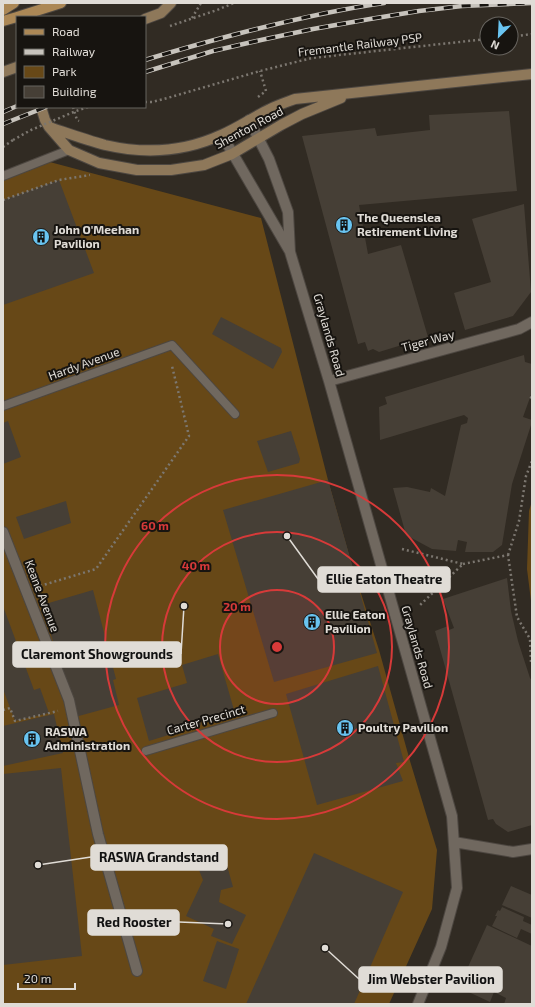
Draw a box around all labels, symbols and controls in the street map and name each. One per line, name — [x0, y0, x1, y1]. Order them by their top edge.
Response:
legend — [16, 16, 146, 108]
north arrow — [479, 16, 519, 56]
text: Road — [52, 24, 80, 38]
street label: Fremantle Railway PSP — [297, 29, 423, 59]
text: N — [488, 38, 501, 53]
text: Railway — [52, 44, 96, 58]
text: Park — [52, 64, 77, 78]
text: Building — [52, 84, 97, 98]
street label: Shenton Road — [212, 103, 285, 151]
place label: The Queenslea Retirement Living — [357, 210, 458, 238]
building icon: The Queenslea Retirement Living — [334, 215, 354, 235]
place label: John O'Meehan Pavilion — [54, 222, 139, 250]
building icon: John O'Meehan Pavilion — [31, 227, 51, 247]
street label: Graylands Road — [311, 292, 349, 378]
street label: Tiger Way — [400, 326, 456, 354]
street label: Hardy Avenue — [46, 344, 121, 382]
text: 60 m — [141, 518, 169, 532]
street label: Keane Avenue — [23, 558, 63, 634]
text: 40 m — [182, 558, 210, 572]
callout: Ellie Eaton Theatre — [318, 567, 450, 592]
text: Ellie Eaton Theatre — [326, 571, 442, 587]
text: 20 m — [223, 599, 251, 613]
street label: Graylands Road — [399, 604, 437, 690]
place label: Ellie Eaton Pavilion — [325, 607, 385, 635]
building icon: Ellie Eaton Pavilion — [302, 612, 322, 632]
centre of rings — [270, 640, 284, 654]
callout: Claremont Showgrounds — [13, 642, 181, 667]
text: Claremont Showgrounds — [21, 646, 173, 662]
street label: Carter Precinct — [165, 701, 247, 737]
building icon: Poultry Pavilion — [335, 718, 355, 738]
place label: Poultry Pavilion — [358, 720, 448, 735]
place label: RASWA Administration — [45, 724, 130, 752]
building icon: RASWA Administration — [22, 729, 42, 749]
callout: RASWA Grandstand — [91, 845, 227, 870]
text: RASWA Grandstand — [99, 849, 219, 865]
callout: Red Rooster — [88, 910, 179, 935]
text: Red Rooster — [96, 914, 172, 930]
scale bar — [18, 965, 75, 991]
callout: Jim Webster Pavilion — [359, 967, 502, 992]
text: 20 m — [24, 971, 51, 985]
text: Jim Webster Pavilion — [367, 971, 495, 987]

